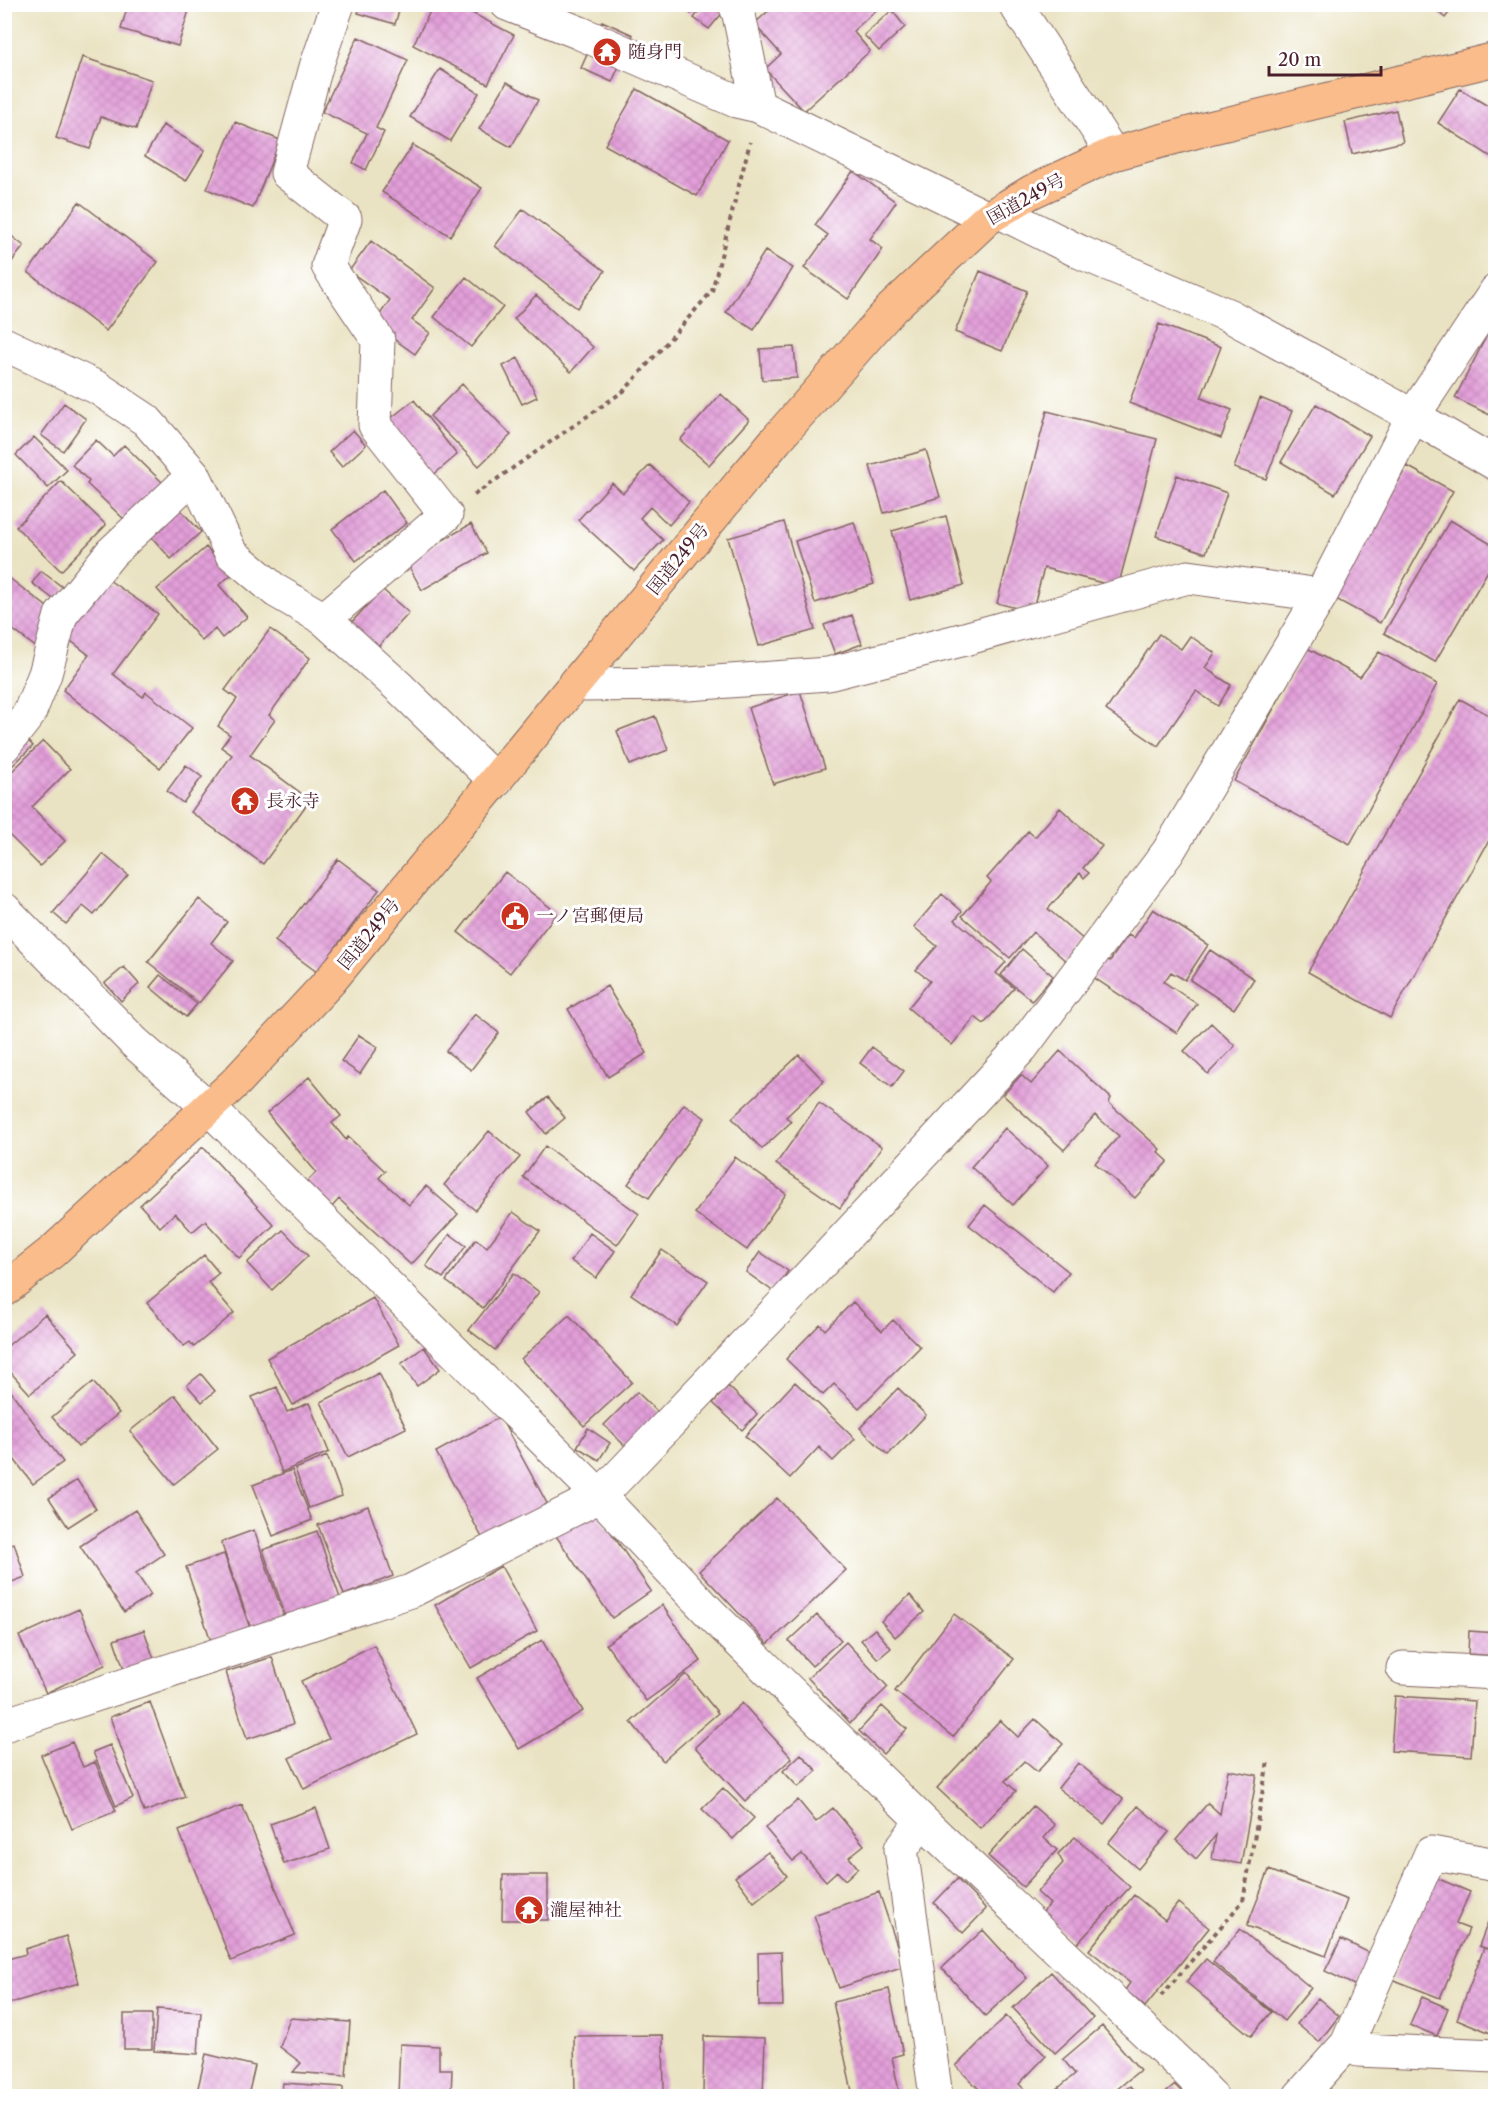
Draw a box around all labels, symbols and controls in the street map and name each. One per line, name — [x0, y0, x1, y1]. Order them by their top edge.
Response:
temple icon: 随身門 — [591, 36, 623, 68]
scale bar — [1269, 39, 1382, 77]
place label: 随身門 — [628, 41, 682, 63]
text: 20 m — [1278, 49, 1322, 71]
street label: 国道249号 — [983, 169, 1069, 229]
street label: 国道249号 — [643, 519, 713, 599]
temple icon: 長永寺 — [229, 785, 261, 817]
place label: 長永寺 — [266, 790, 320, 812]
street label: 国道249号 — [334, 894, 404, 974]
public building icon: 一ノ宮郵便局 — [499, 900, 531, 932]
place label: 一ノ宮郵便局 — [536, 905, 644, 927]
temple icon: 瀧屋神社 — [513, 1894, 545, 1926]
place label: 瀧屋神社 — [550, 1899, 622, 1921]

